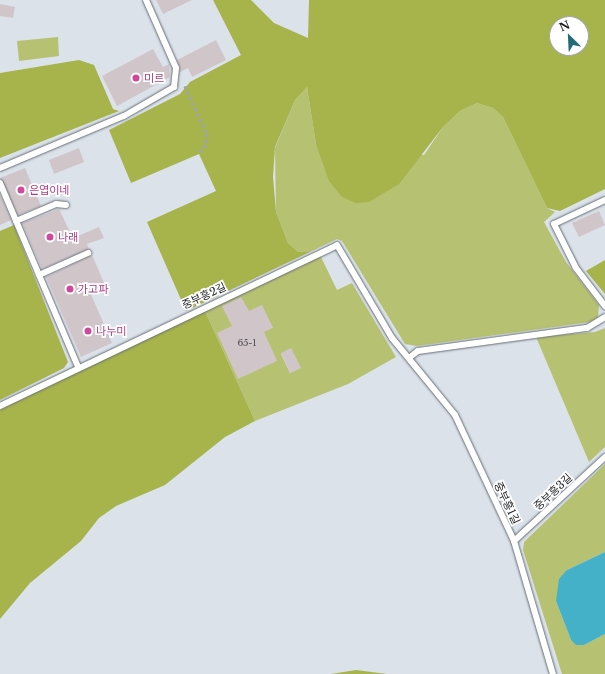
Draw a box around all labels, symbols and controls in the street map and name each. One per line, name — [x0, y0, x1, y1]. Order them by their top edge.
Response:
north arrow — [549, 16, 589, 56]
text: N — [557, 17, 572, 34]
place label: 미르 — [144, 71, 164, 85]
marker: 미르 — [131, 73, 141, 83]
place label: 은엽이네 — [29, 183, 69, 197]
marker: 은엽이네 — [16, 185, 26, 195]
place label: 나래 — [58, 230, 78, 244]
marker: 나래 — [45, 232, 55, 242]
street label: 중부흥2길 — [180, 280, 228, 312]
place label: 가고파 — [78, 282, 108, 296]
marker: 가고파 — [65, 284, 75, 294]
place label: 나누미 — [96, 324, 126, 338]
marker: 나누미 — [83, 326, 93, 336]
house number: 65-1 — [237, 338, 257, 348]
street label: 중부흥3길 — [531, 471, 575, 513]
street label: 중부흥1길 — [491, 480, 523, 526]

